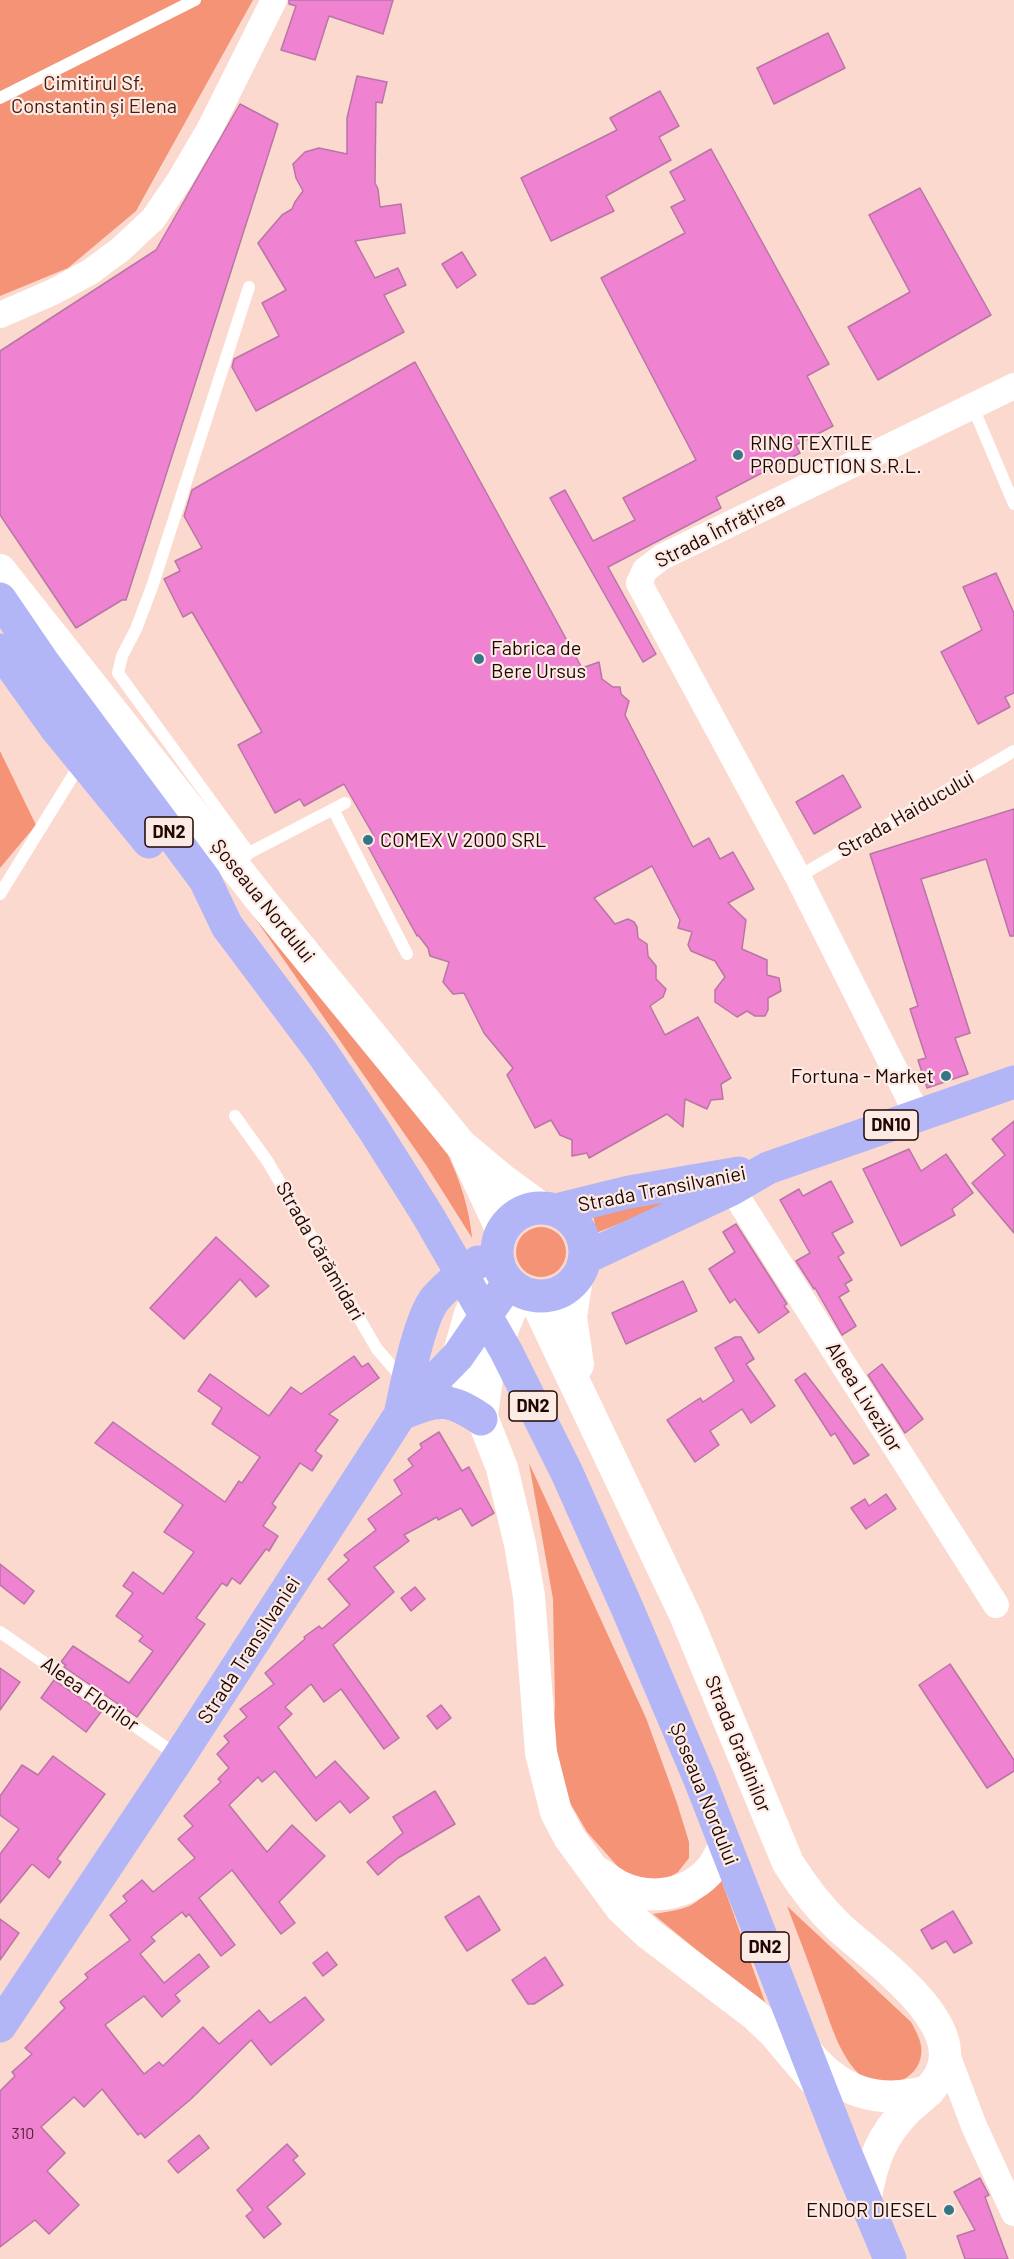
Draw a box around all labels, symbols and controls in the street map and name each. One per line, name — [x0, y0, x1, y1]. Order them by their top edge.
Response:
park label: Cimitirul Sf. Constantin și Elena — [11, 71, 177, 118]
place label: RING TEXTILE PRODUCTION S.R.L. — [750, 431, 922, 478]
marker: RING TEXTILE PRODUCTION S.R.L. — [731, 448, 745, 462]
street label: Strada Înfrățirea — [651, 487, 789, 573]
place label: Fabrica de Bere Ursus — [491, 636, 586, 683]
marker: Fabrica de Bere Ursus — [472, 652, 486, 666]
street label: Strada Haiducului — [834, 765, 978, 863]
road number: DN2 — [145, 817, 193, 847]
place label: COMEX V 2000 SRL — [380, 828, 546, 852]
marker: COMEX V 2000 SRL — [361, 833, 375, 847]
street label: Șoseaua Nordului — [206, 835, 320, 967]
place label: Fortuna - Market — [791, 1064, 934, 1088]
marker: Fortuna - Market — [939, 1069, 953, 1083]
road number: DN10 — [864, 1110, 918, 1140]
street label: Strada Transilvaniei — [576, 1161, 748, 1217]
street label: Strada Cărămidari — [271, 1177, 369, 1325]
street label: Aleea Livezilor — [821, 1338, 907, 1456]
road number: DN2 — [509, 1391, 557, 1421]
street label: Strada Transilvaniei — [192, 1572, 306, 1728]
street label: Aleea Florilor — [36, 1651, 144, 1737]
street label: Strada Grădinilor — [700, 1672, 776, 1816]
street label: Șoseaua Nordului — [664, 1719, 744, 1869]
road number: DN2 — [741, 1932, 789, 1962]
house number: 310 — [12, 2124, 34, 2144]
place label: ENDOR DIESEL — [806, 2198, 937, 2222]
marker: ENDOR DIESEL — [942, 2203, 956, 2217]

